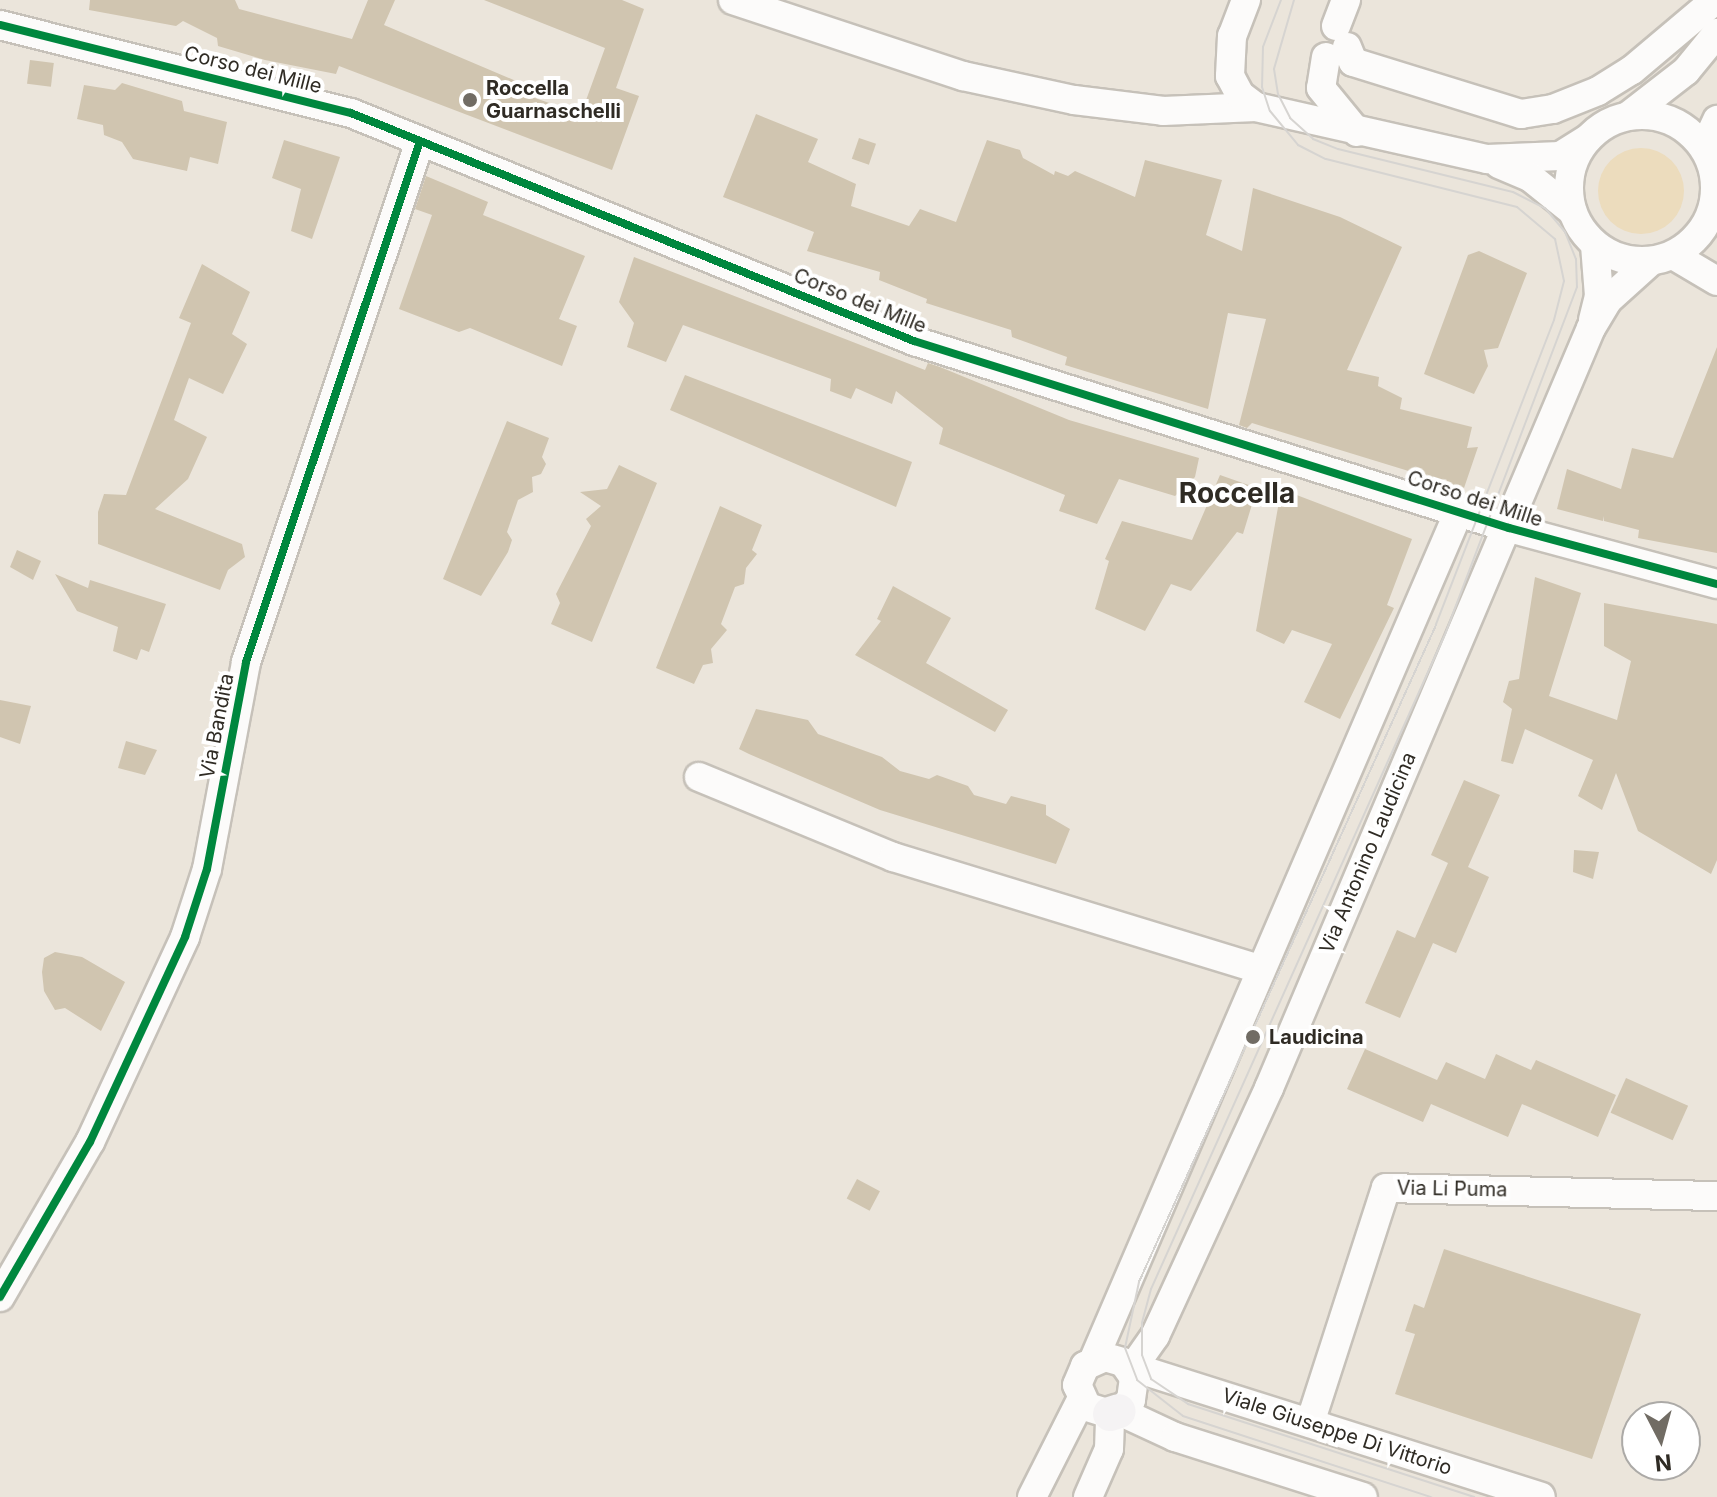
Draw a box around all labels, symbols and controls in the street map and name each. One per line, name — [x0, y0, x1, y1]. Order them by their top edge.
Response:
street label: Corso dei Mille — [182, 41, 324, 99]
place label: Roccella Guarnaschelli — [486, 76, 621, 123]
marker: Roccella Guarnaschelli — [461, 91, 479, 109]
street label: Corso dei Mille — [790, 263, 930, 339]
street label: Corso dei Mille — [1404, 466, 1546, 532]
district label: Roccella — [1179, 476, 1295, 510]
street label: Via Bandita — [195, 671, 239, 781]
street label: Via Antonino Laudicina — [1315, 749, 1421, 957]
place label: Laudicina — [1269, 1025, 1364, 1049]
marker: Laudicina — [1244, 1028, 1262, 1046]
street label: Via Li Puma — [1396, 1176, 1508, 1202]
street label: Viale Giuseppe Di Vittorio — [1219, 1383, 1455, 1481]
north arrow — [1621, 1401, 1701, 1481]
text: N — [1654, 1449, 1673, 1477]

